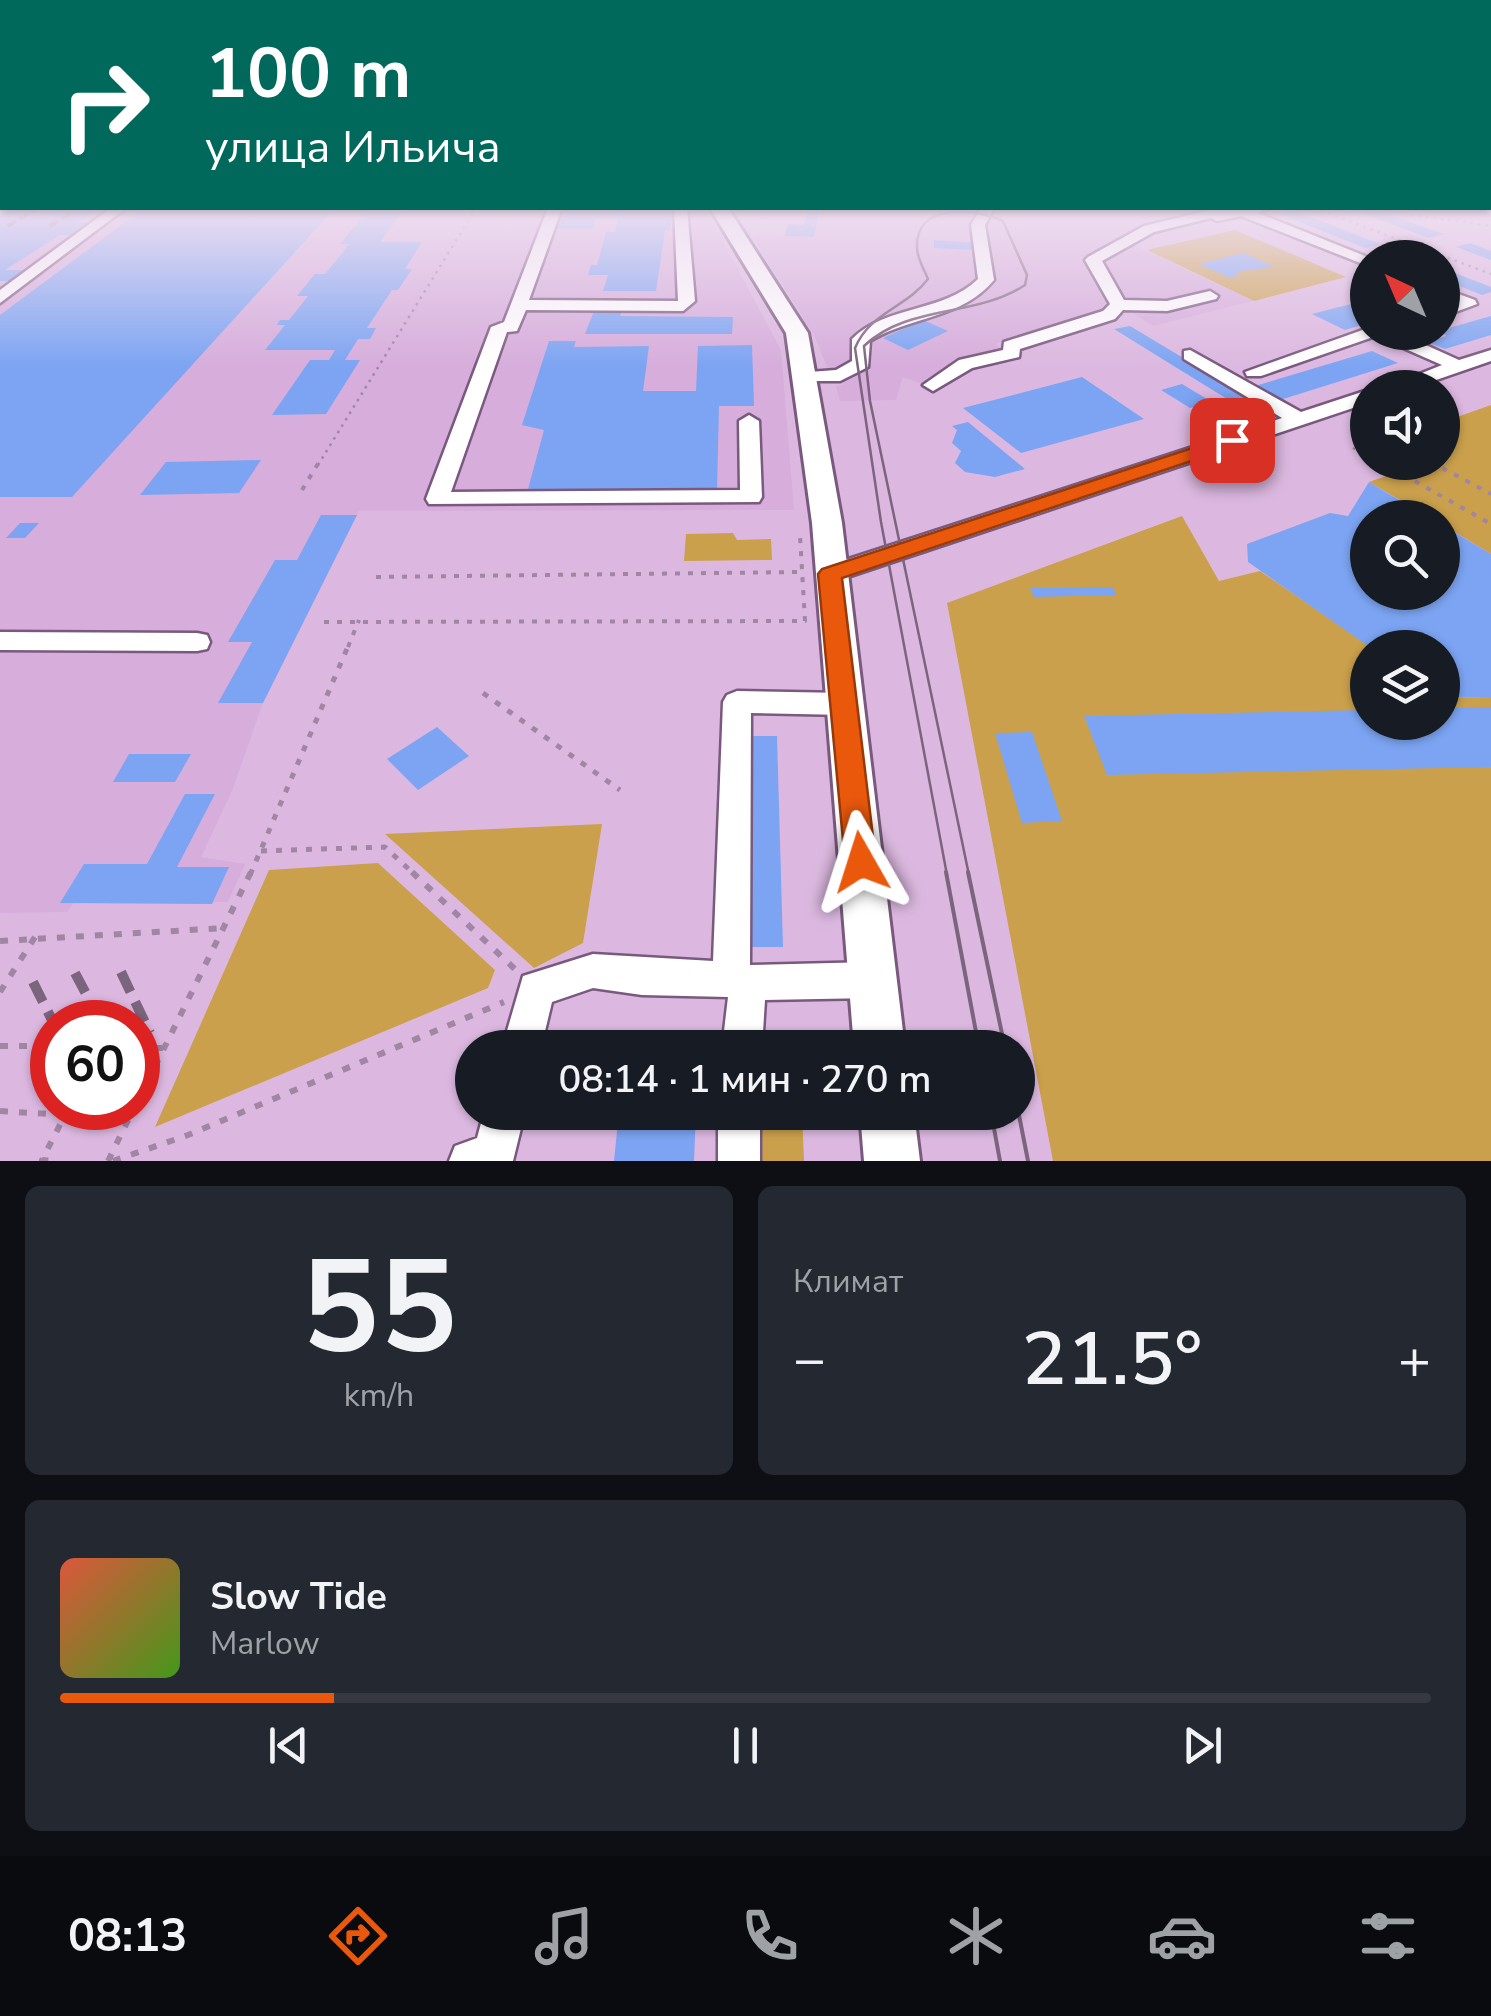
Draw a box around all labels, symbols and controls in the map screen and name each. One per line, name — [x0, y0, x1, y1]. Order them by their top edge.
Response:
text: 100 m — [205, 26, 411, 122]
icon: right — [40, 40, 170, 170]
text: улица Ильича — [205, 117, 501, 178]
north arrow — [1350, 240, 1460, 350]
map controls — [1350, 240, 1460, 740]
button: sound — [1350, 370, 1460, 480]
pin — [1190, 398, 1275, 483]
icon: arrive — [1205, 413, 1260, 468]
button: search — [1350, 500, 1460, 610]
button: layers — [1350, 630, 1460, 740]
position arrow — [809, 810, 913, 914]
speed limit sign: 60 — [30, 1000, 160, 1130]
text: 08:14 · 1 мин · 270 m — [559, 1054, 931, 1105]
text: 55 — [301, 1220, 457, 1397]
text: Климат — [793, 1260, 903, 1303]
text: 21.5° — [1022, 1308, 1202, 1410]
text: − — [793, 1322, 826, 1397]
text: + — [1398, 1322, 1431, 1397]
text: km/h — [344, 1374, 414, 1417]
text: Slow Tide — [210, 1571, 387, 1622]
text: Marlow — [210, 1622, 320, 1665]
icon: previous — [261, 1718, 316, 1773]
icon: pause — [718, 1718, 773, 1773]
icon: next — [1175, 1718, 1230, 1773]
icon: directions — [323, 1901, 393, 1971]
icon: music — [529, 1901, 599, 1971]
icon: phone — [735, 1901, 805, 1971]
icon: climate — [941, 1901, 1011, 1971]
icon: car — [1147, 1901, 1217, 1971]
icon: filters — [1353, 1901, 1423, 1971]
text: 08:13 — [68, 1906, 187, 1967]

